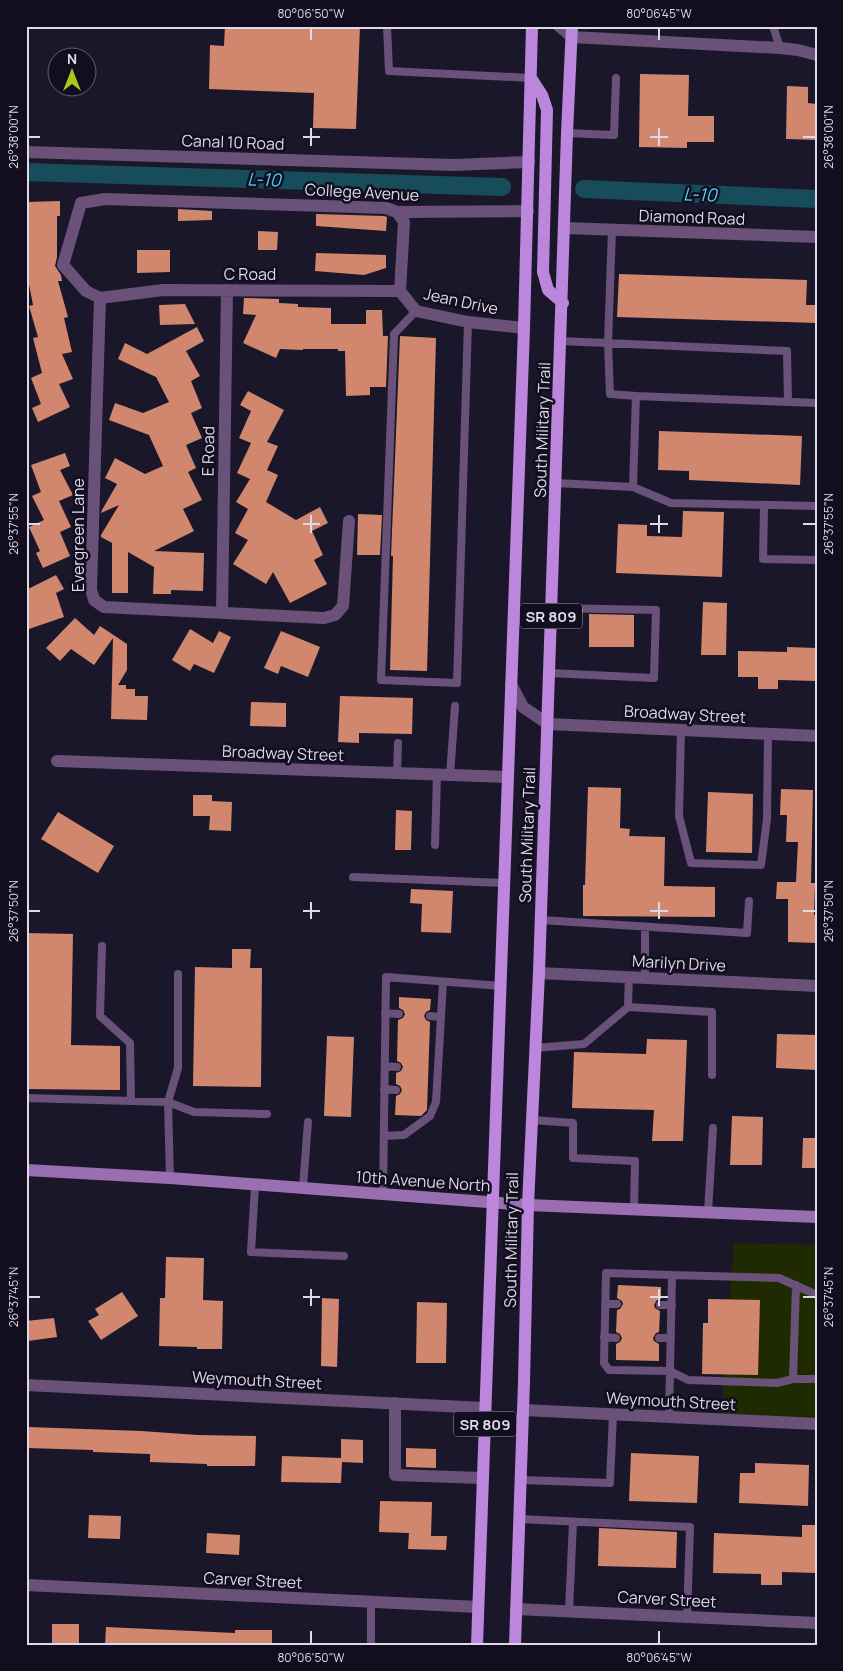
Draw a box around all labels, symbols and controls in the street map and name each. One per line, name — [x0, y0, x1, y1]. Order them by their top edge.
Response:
text: 80°06'50"W — [277, 5, 345, 22]
text: 80°06'45"W — [626, 5, 693, 22]
north arrow — [48, 48, 98, 98]
text: N — [67, 49, 77, 68]
text: 26°38'00"N — [5, 105, 22, 169]
text: 26°38'00"N — [820, 105, 837, 169]
street label: Canal 10 Road — [181, 129, 285, 155]
water label: L-10 — [247, 166, 283, 192]
street label: College Avenue — [304, 178, 420, 206]
water label: L-10 — [683, 181, 719, 207]
street label: Diamond Road — [638, 204, 746, 230]
street label: C Road — [224, 263, 276, 285]
street label: Jean Drive — [422, 282, 500, 320]
street label: South Military Trail — [529, 362, 555, 498]
street label: E Road — [197, 426, 219, 476]
street label: Evergreen Lane — [67, 478, 89, 592]
text: 26°37'55"N — [5, 493, 22, 555]
text: 26°37'55"N — [820, 493, 837, 555]
road number: SR 809 — [520, 604, 582, 628]
street label: Broadway Street — [623, 700, 747, 728]
street label: Broadway Street — [222, 740, 344, 766]
street label: South Military Trail — [514, 767, 540, 903]
text: 26°37'50"N — [5, 880, 22, 942]
text: 26°37'50"N — [820, 880, 837, 942]
street label: Marilyn Drive — [631, 950, 727, 976]
street label: 10th Avenue North — [355, 1165, 491, 1197]
street label: South Military Trail — [499, 1172, 523, 1308]
text: 26°37'45"N — [5, 1267, 22, 1327]
text: 26°37'45"N — [820, 1267, 837, 1327]
street label: Weymouth Street — [191, 1366, 323, 1394]
street label: Weymouth Street — [605, 1387, 737, 1415]
road number: SR 809 — [454, 1412, 516, 1436]
street label: Carver Street — [203, 1566, 303, 1594]
street label: Carver Street — [617, 1585, 717, 1613]
text: 80°06'50"W — [277, 1649, 345, 1666]
text: 80°06'45"W — [626, 1649, 693, 1666]

